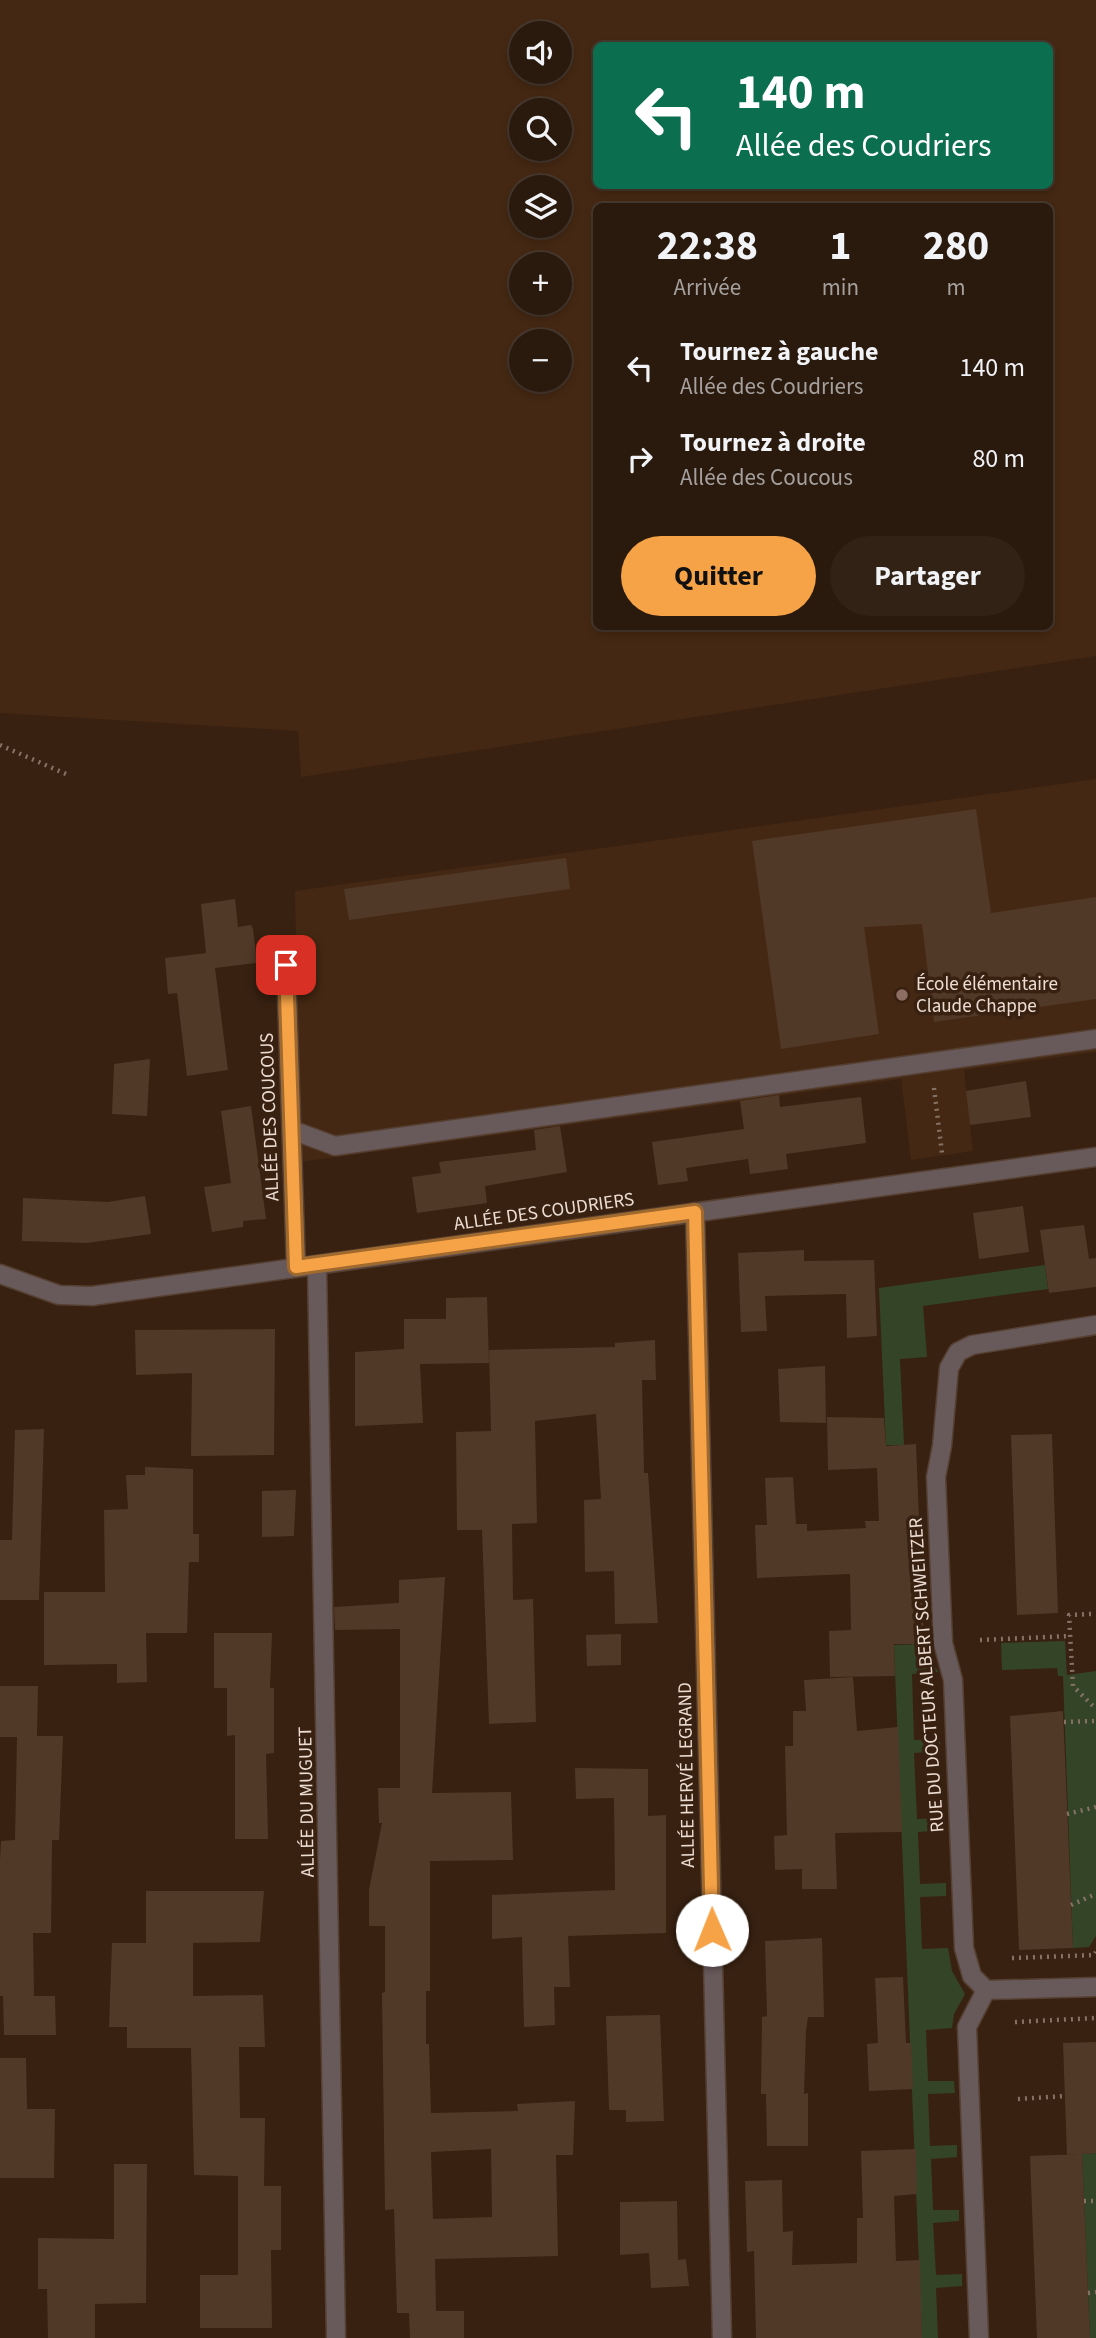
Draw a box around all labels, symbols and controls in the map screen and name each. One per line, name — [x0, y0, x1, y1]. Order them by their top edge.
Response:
map controls — [509, 21, 572, 392]
button: sound — [509, 21, 572, 84]
text: 140 m — [736, 58, 865, 128]
icon: left — [621, 70, 712, 161]
button: search — [509, 98, 572, 161]
text: Allée des Coudriers — [736, 123, 991, 169]
button: layers — [509, 175, 572, 238]
text: 22:38 — [657, 216, 758, 276]
text: 1 — [829, 216, 851, 276]
text: 280 — [923, 216, 989, 276]
button: + — [509, 252, 572, 315]
text: Arrivée — [674, 271, 741, 304]
text: min — [822, 271, 859, 304]
text: m — [946, 271, 966, 304]
button: − — [509, 329, 572, 392]
text: Tournez à gauche — [680, 333, 879, 370]
icon: left — [621, 349, 659, 387]
text: 140 m — [959, 349, 1025, 386]
text: Allée des Coudriers — [680, 370, 864, 403]
text: Tournez à droite — [680, 424, 866, 461]
icon: right — [621, 440, 659, 478]
text: 80 m — [972, 440, 1025, 477]
text: Allée des Coucous — [680, 461, 853, 494]
button: Quitter — [621, 536, 816, 616]
button: Partager — [830, 536, 1025, 616]
pin — [256, 935, 316, 995]
icon: arrive — [267, 946, 305, 984]
place label: École élémentaire Claude Chappe — [916, 971, 1058, 1020]
marker: École élémentaire Claude Chappe — [894, 987, 910, 1003]
street label: ALLÉE DES COUCOUS — [254, 1032, 286, 1202]
street label: ALLÉE DES COUDRIERS — [452, 1186, 636, 1238]
street label: RUE DU DOCTEUR ALBERT SCHWEITZER — [903, 1517, 951, 1833]
street label: ALLÉE HERVÉ LEGRAND — [672, 1682, 702, 1868]
street label: ALLÉE DU MUGUET — [292, 1726, 322, 1878]
position arrow — [675, 1893, 749, 1967]

